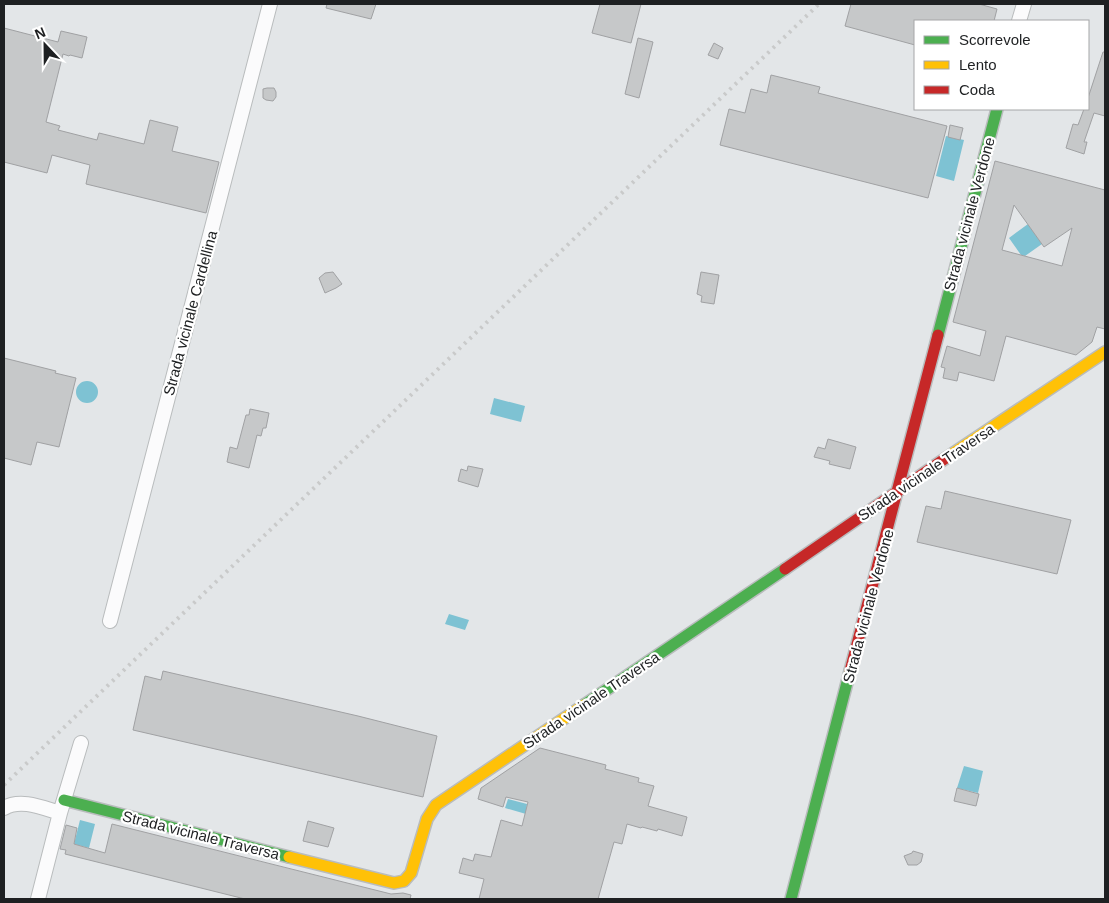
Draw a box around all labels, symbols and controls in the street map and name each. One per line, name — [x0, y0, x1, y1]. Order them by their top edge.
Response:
north arrow — [20, 20, 70, 70]
legend — [914, 20, 1089, 110]
text: N — [32, 24, 48, 42]
text: Scorrevole — [959, 31, 1031, 48]
text: Lento — [959, 56, 997, 73]
text: Coda — [959, 81, 996, 98]
street label: Strada vicinale Verdone — [940, 135, 998, 293]
street label: Strada vicinale Cardellina — [160, 228, 220, 397]
street label: Strada vicinale Traversa — [855, 420, 998, 524]
street label: Strada vicinale Verdone — [839, 527, 897, 685]
street label: Strada vicinale Traversa — [520, 648, 663, 752]
street label: Strada vicinale Traversa — [121, 807, 282, 863]

